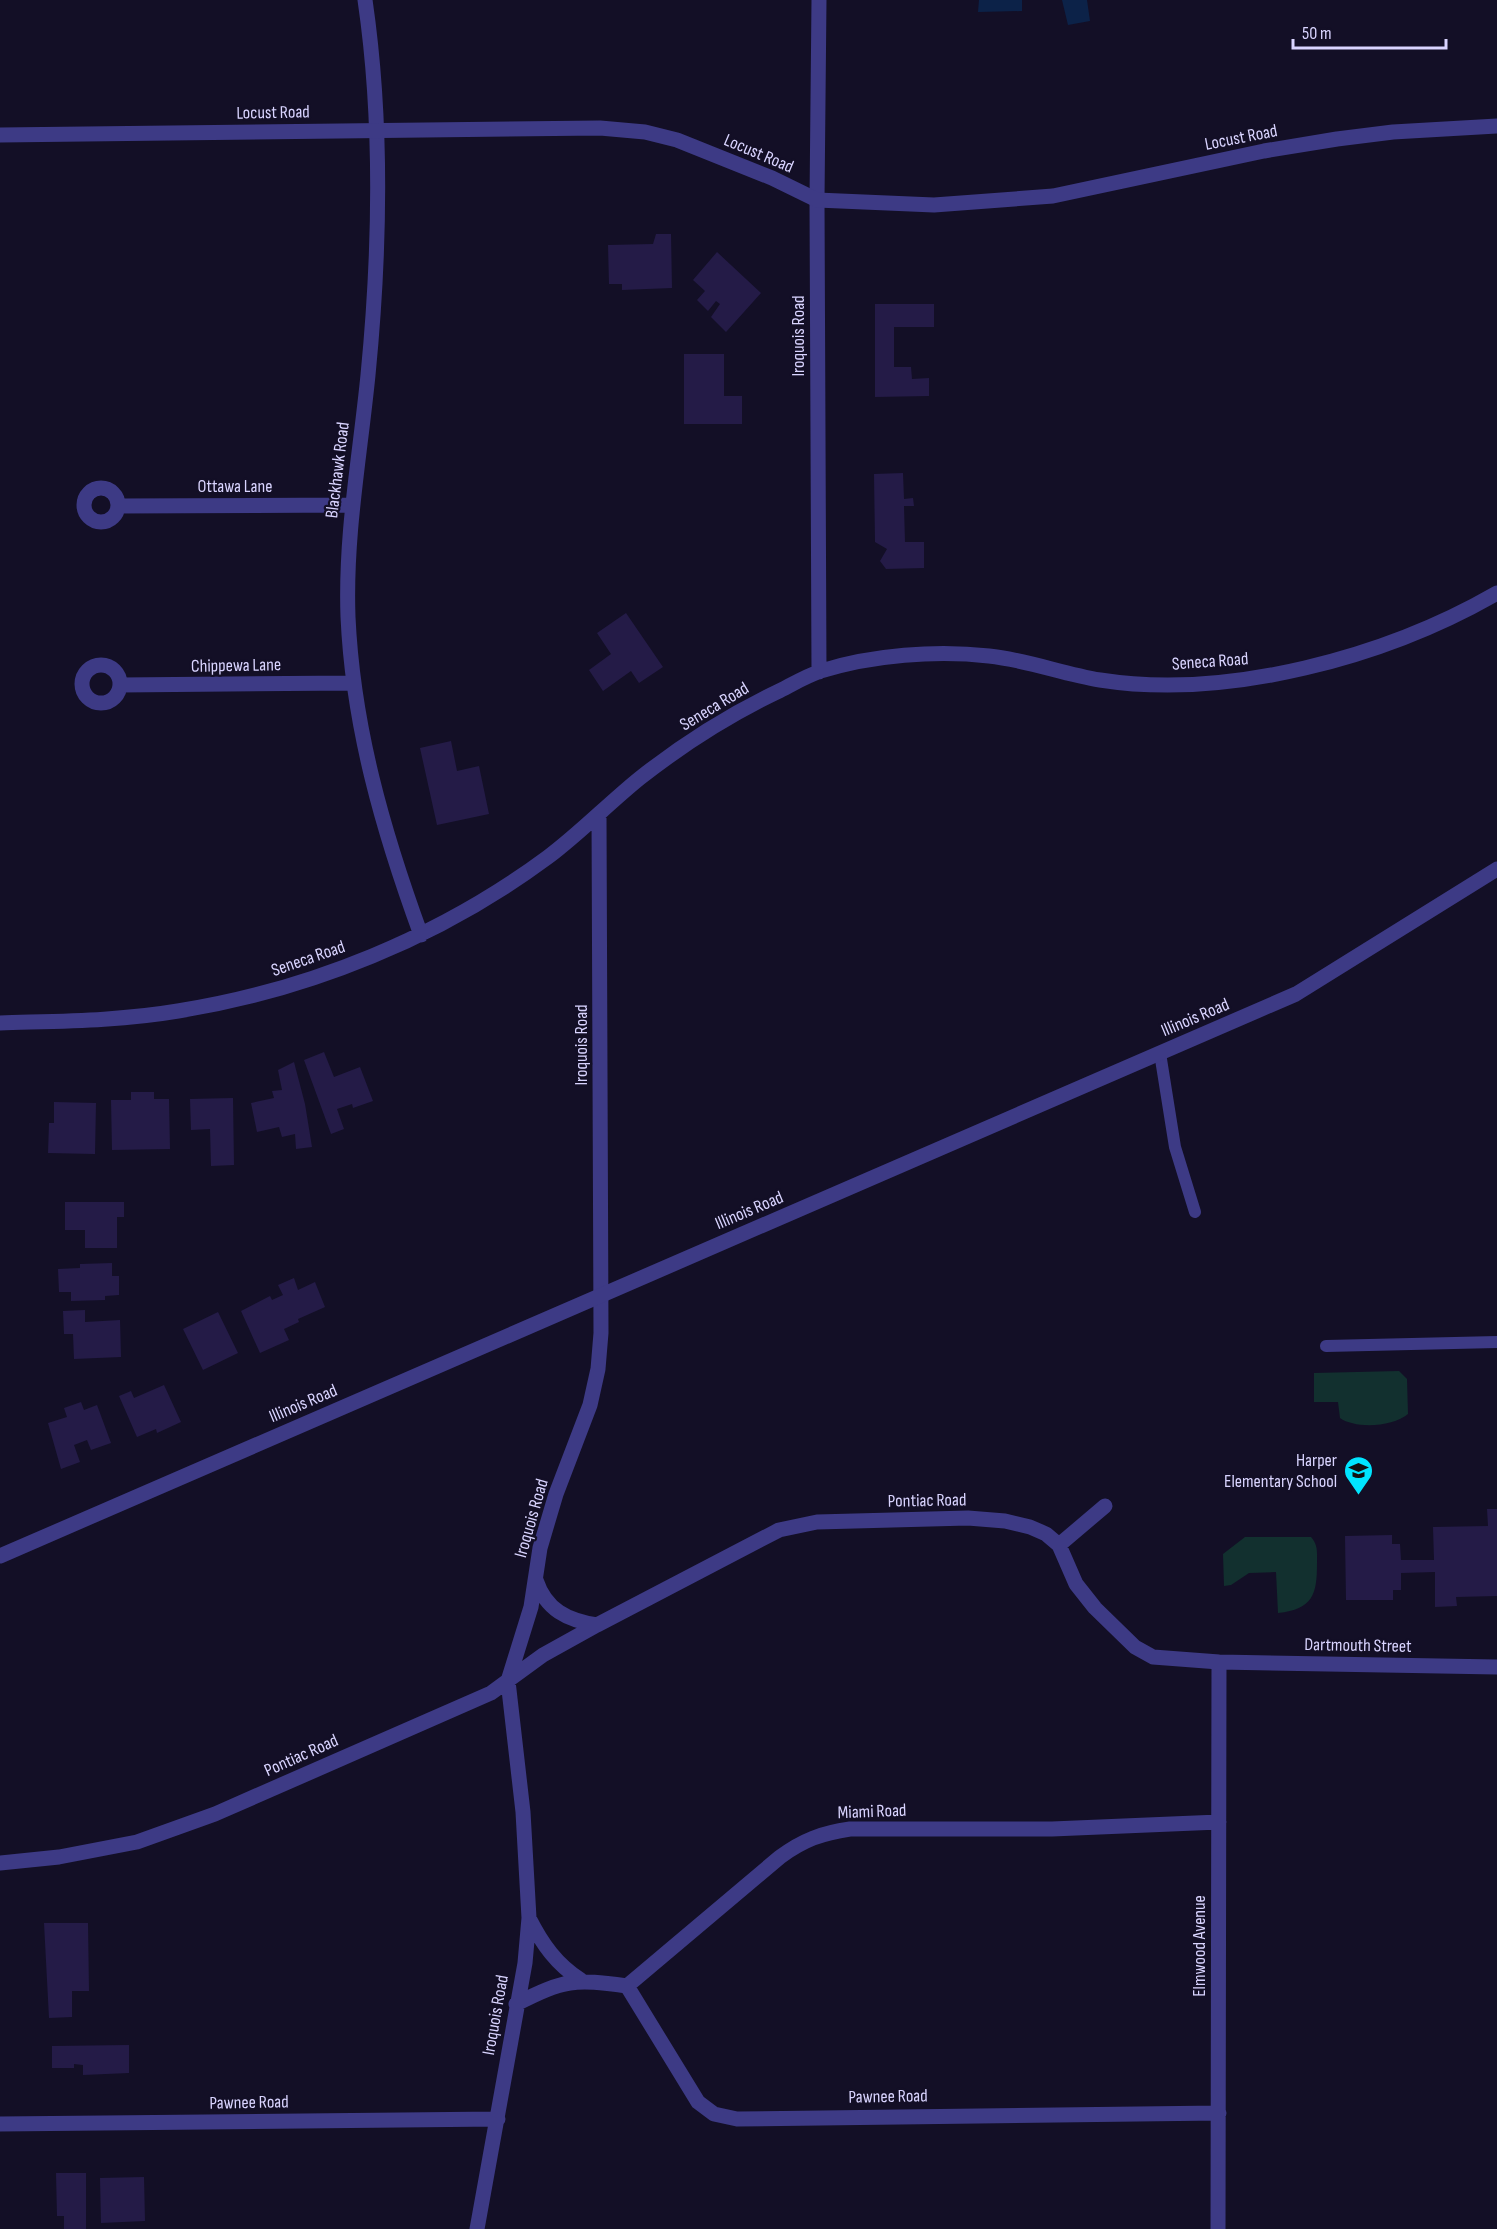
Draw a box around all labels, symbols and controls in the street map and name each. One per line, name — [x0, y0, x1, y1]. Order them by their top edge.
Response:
scale bar — [1293, 12, 1446, 50]
text: 50 m — [1302, 23, 1332, 44]
street label: Locust Road — [236, 101, 310, 124]
street label: Locust Road — [1203, 120, 1279, 155]
street label: Locust Road — [721, 129, 797, 177]
street label: Iroquois Road — [788, 295, 809, 377]
street label: Blackhawk Road — [321, 421, 354, 519]
street label: Ottawa Lane — [198, 476, 272, 497]
street label: Seneca Road — [1171, 648, 1249, 675]
street label: Chippewa Lane — [191, 654, 281, 677]
street label: Seneca Road — [676, 678, 753, 735]
street label: Seneca Road — [269, 936, 348, 981]
street label: Illinois Road — [1158, 994, 1232, 1041]
street label: Iroquois Road — [571, 1004, 592, 1086]
street label: Illinois Road — [712, 1187, 786, 1234]
street label: Illinois Road — [266, 1380, 340, 1427]
place label: Harper Elementary School — [1224, 1450, 1337, 1492]
school or university icon: Harper Elementary School — [1342, 1454, 1374, 1496]
street label: Iroquois Road — [510, 1476, 553, 1560]
street label: Pontiac Road — [887, 1489, 967, 1512]
street label: Dartmouth Street — [1304, 1634, 1412, 1657]
street label: Pontiac Road — [261, 1730, 341, 1781]
street label: Miami Road — [837, 1800, 907, 1823]
street label: Elmwood Avenue — [1189, 1895, 1210, 1997]
street label: Iroquois Road — [478, 1973, 513, 2057]
street label: Pawnee Road — [848, 2085, 928, 2108]
street label: Pawnee Road — [209, 2091, 289, 2114]

